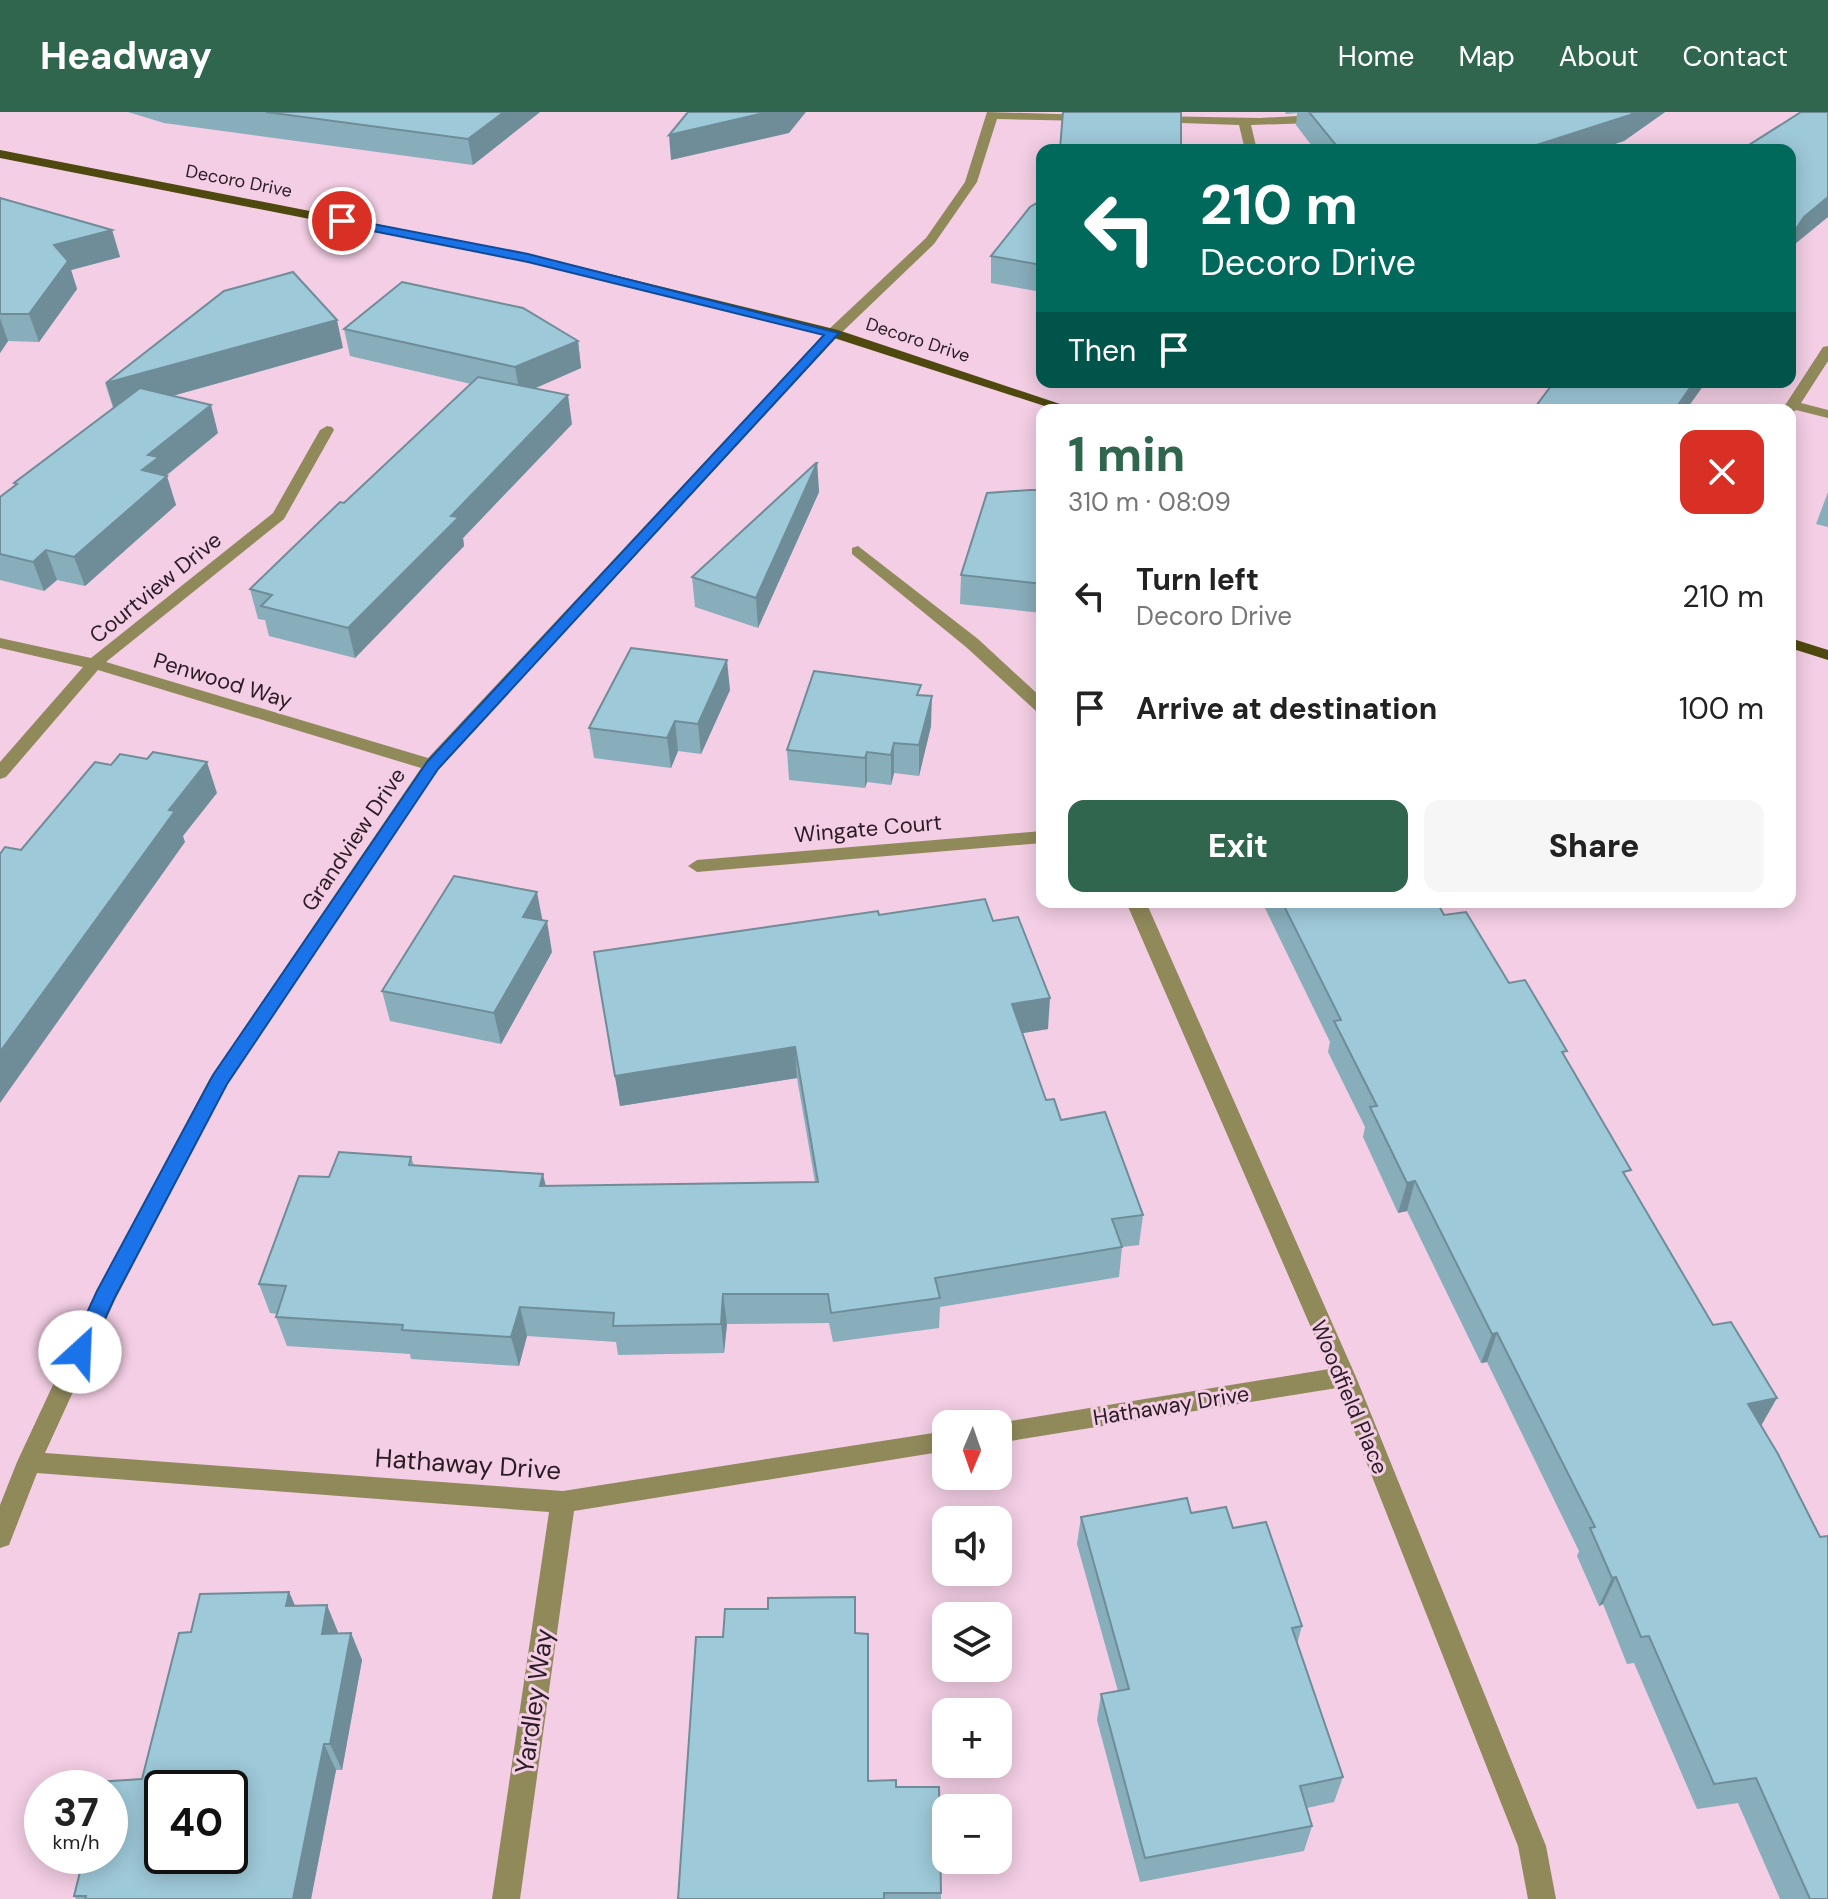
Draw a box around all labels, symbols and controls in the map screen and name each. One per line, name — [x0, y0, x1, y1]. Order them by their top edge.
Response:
text: Headway — [40, 31, 212, 81]
text: Home — [1338, 38, 1414, 75]
text: Map — [1458, 38, 1515, 75]
text: About — [1559, 38, 1638, 75]
text: Contact — [1682, 38, 1788, 75]
street label: Decoro Drive — [184, 159, 294, 203]
text: 210 m — [1200, 168, 1358, 241]
icon: left — [1068, 176, 1172, 280]
pin — [308, 187, 376, 255]
icon: arrive — [320, 199, 364, 243]
text: Decoro Drive — [1200, 239, 1416, 286]
street label: Decoro Drive — [863, 312, 973, 368]
icon: arrive — [1152, 328, 1196, 372]
text: Then — [1068, 331, 1136, 370]
text: 1 min — [1068, 423, 1185, 486]
button: close — [1680, 430, 1764, 514]
text: 310 m · 08:09 — [1068, 485, 1231, 519]
street label: Courtview Drive — [83, 525, 227, 650]
text: Turn left — [1136, 560, 1259, 599]
icon: left — [1068, 574, 1112, 618]
text: 210 m — [1682, 577, 1764, 616]
text: Decoro Drive — [1136, 599, 1292, 633]
street label: Penwood Way — [150, 646, 296, 715]
icon: arrive — [1068, 686, 1112, 730]
text: Arrive at destination — [1136, 689, 1437, 728]
text: 100 m — [1679, 689, 1764, 728]
street label: Grandview Drive — [295, 762, 412, 917]
button: Exit — [1068, 800, 1408, 892]
button: Share — [1424, 800, 1764, 892]
street label: Wingate Court — [793, 808, 943, 849]
position arrow — [38, 1310, 122, 1394]
street label: Woodfield Place — [1304, 1316, 1395, 1478]
street label: Hathaway Drive — [1091, 1379, 1251, 1432]
north arrow — [932, 1410, 1012, 1490]
map controls — [932, 1410, 1012, 1874]
street label: Hathaway Drive — [374, 1441, 562, 1487]
button: sound — [932, 1506, 1012, 1586]
button: layers — [932, 1602, 1012, 1682]
street label: Yardley Way — [507, 1626, 561, 1776]
button: + — [932, 1698, 1012, 1778]
speed limit sign: 40 — [144, 1770, 248, 1874]
text: 37 — [53, 1786, 99, 1838]
button: − — [932, 1794, 1012, 1874]
text: km/h — [52, 1829, 100, 1855]

